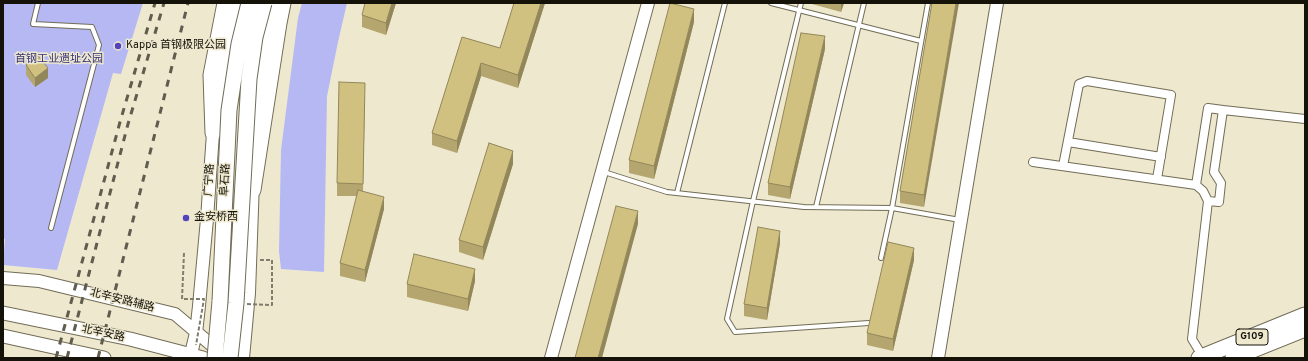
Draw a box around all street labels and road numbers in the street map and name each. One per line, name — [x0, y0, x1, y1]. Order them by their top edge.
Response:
street label: 广宁路 — [202, 163, 218, 197]
street label: 阜石路 — [219, 163, 233, 197]
street label: 北辛安路辅路 — [88, 287, 156, 315]
street label: 北辛安路 — [80, 323, 126, 345]
road number: G109 — [1236, 329, 1268, 345]

